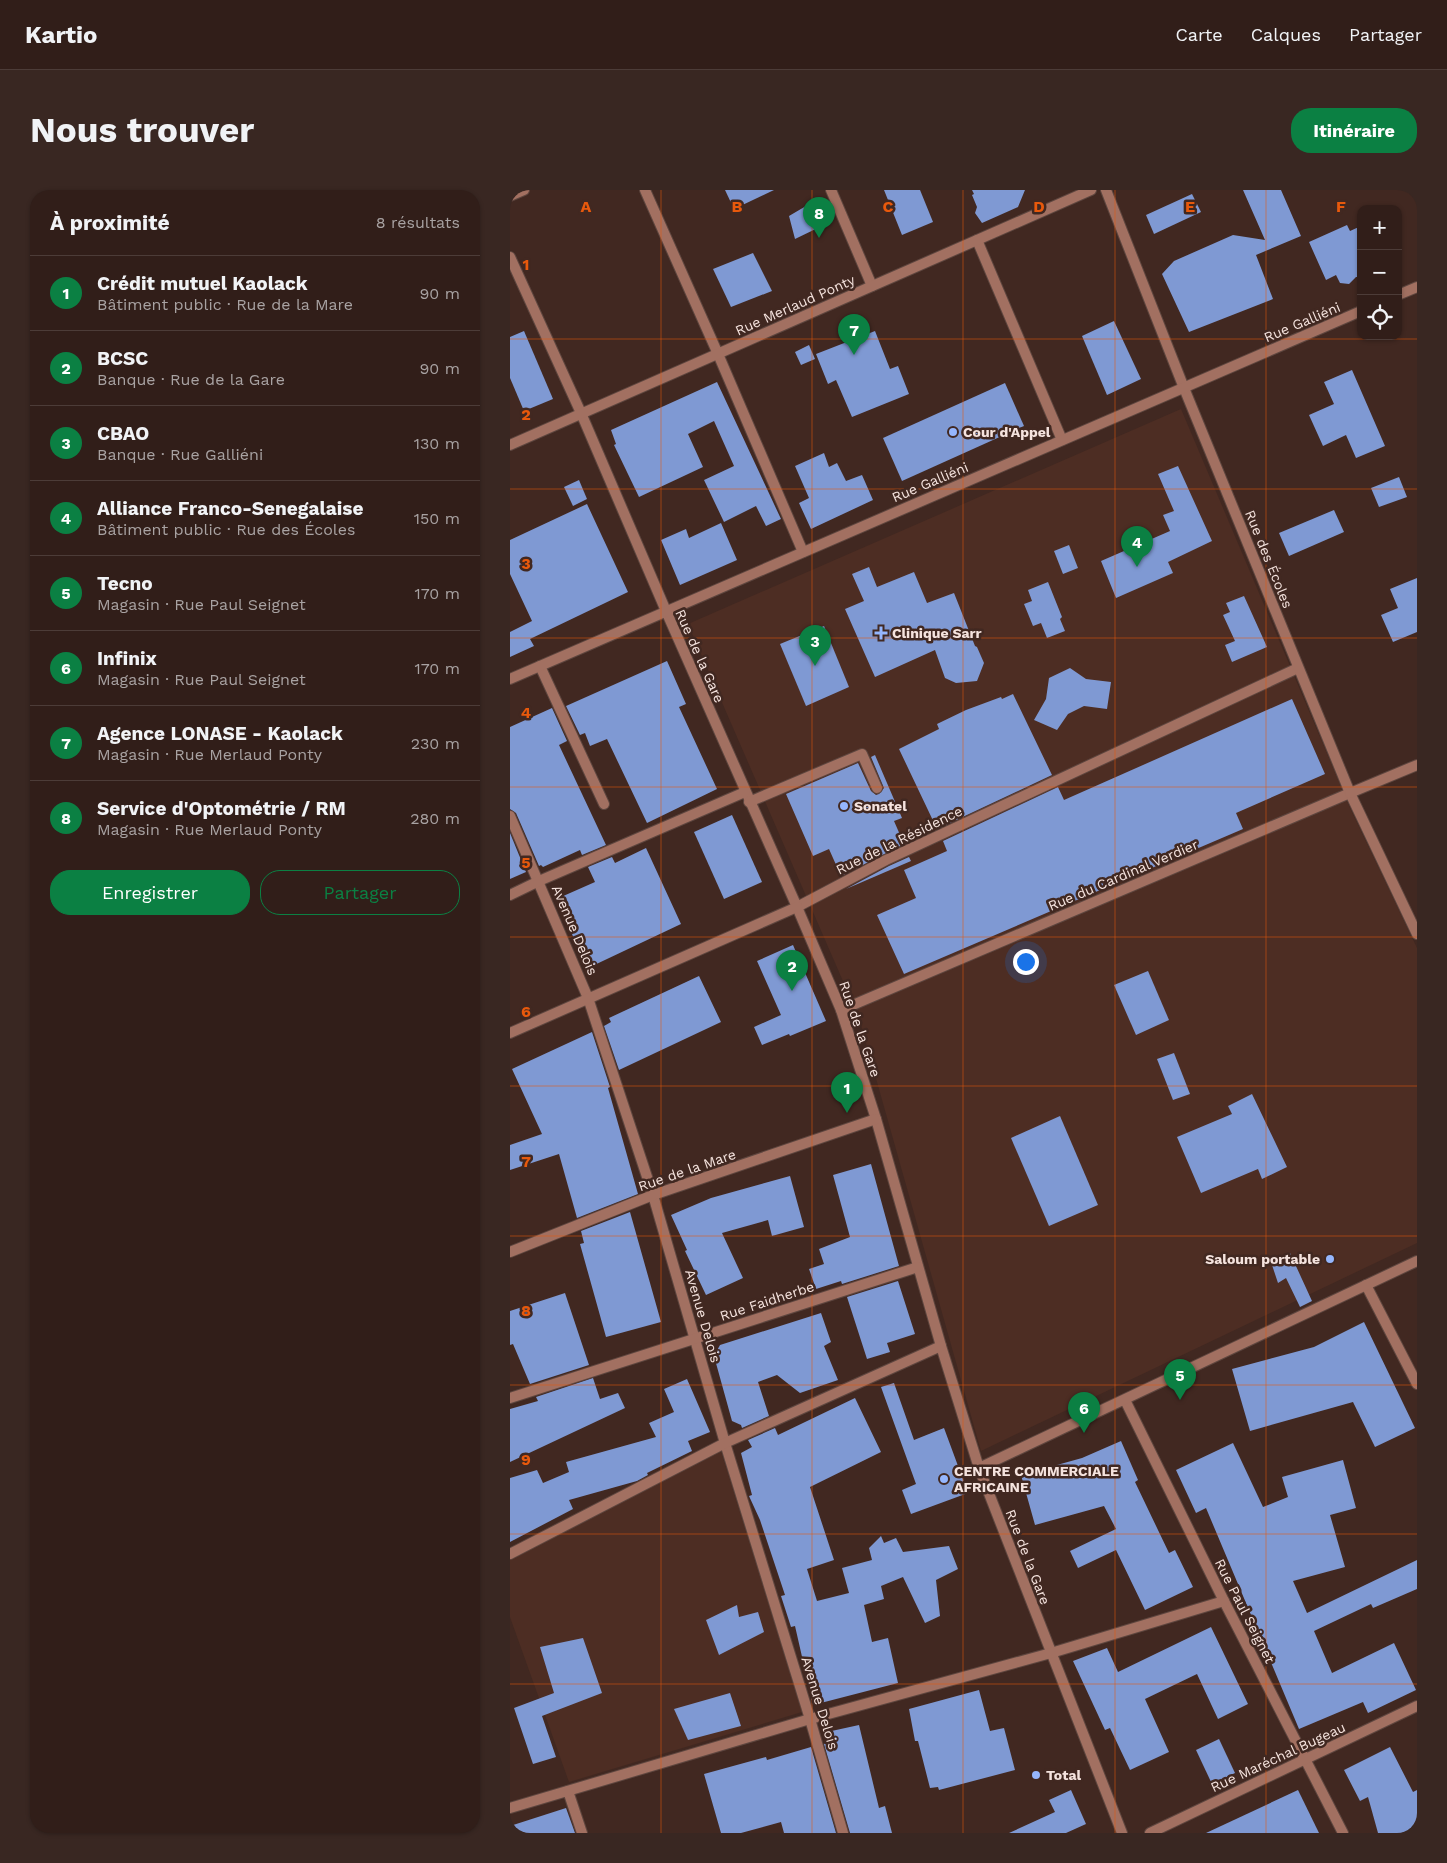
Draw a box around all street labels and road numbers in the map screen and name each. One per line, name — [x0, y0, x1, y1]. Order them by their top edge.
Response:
street label: Rue Merlaud Ponty — [733, 271, 858, 339]
street label: Rue Galliéni — [1261, 299, 1343, 345]
street label: Rue Galliéni — [889, 459, 971, 505]
street label: Rue des Écoles — [1242, 508, 1296, 610]
street label: Rue de la Gare — [672, 607, 728, 705]
street label: Rue de la Résidence — [833, 802, 965, 878]
street label: Rue du Cardinal Verdier — [1046, 836, 1201, 914]
street label: Avenue Delois — [549, 883, 601, 977]
street label: Rue de la Gare — [836, 979, 884, 1079]
street label: Rue de la Mare — [636, 1146, 738, 1194]
street label: Avenue Delois — [682, 1268, 724, 1364]
street label: Rue Faidherbe — [718, 1278, 816, 1324]
street label: Rue de la Gare — [1003, 1507, 1053, 1607]
street label: Rue Paul Seignet — [1212, 1556, 1278, 1666]
street label: Avenue Delois — [798, 1655, 842, 1751]
street label: Rue Maréchal Bugeau — [1208, 1719, 1348, 1795]

